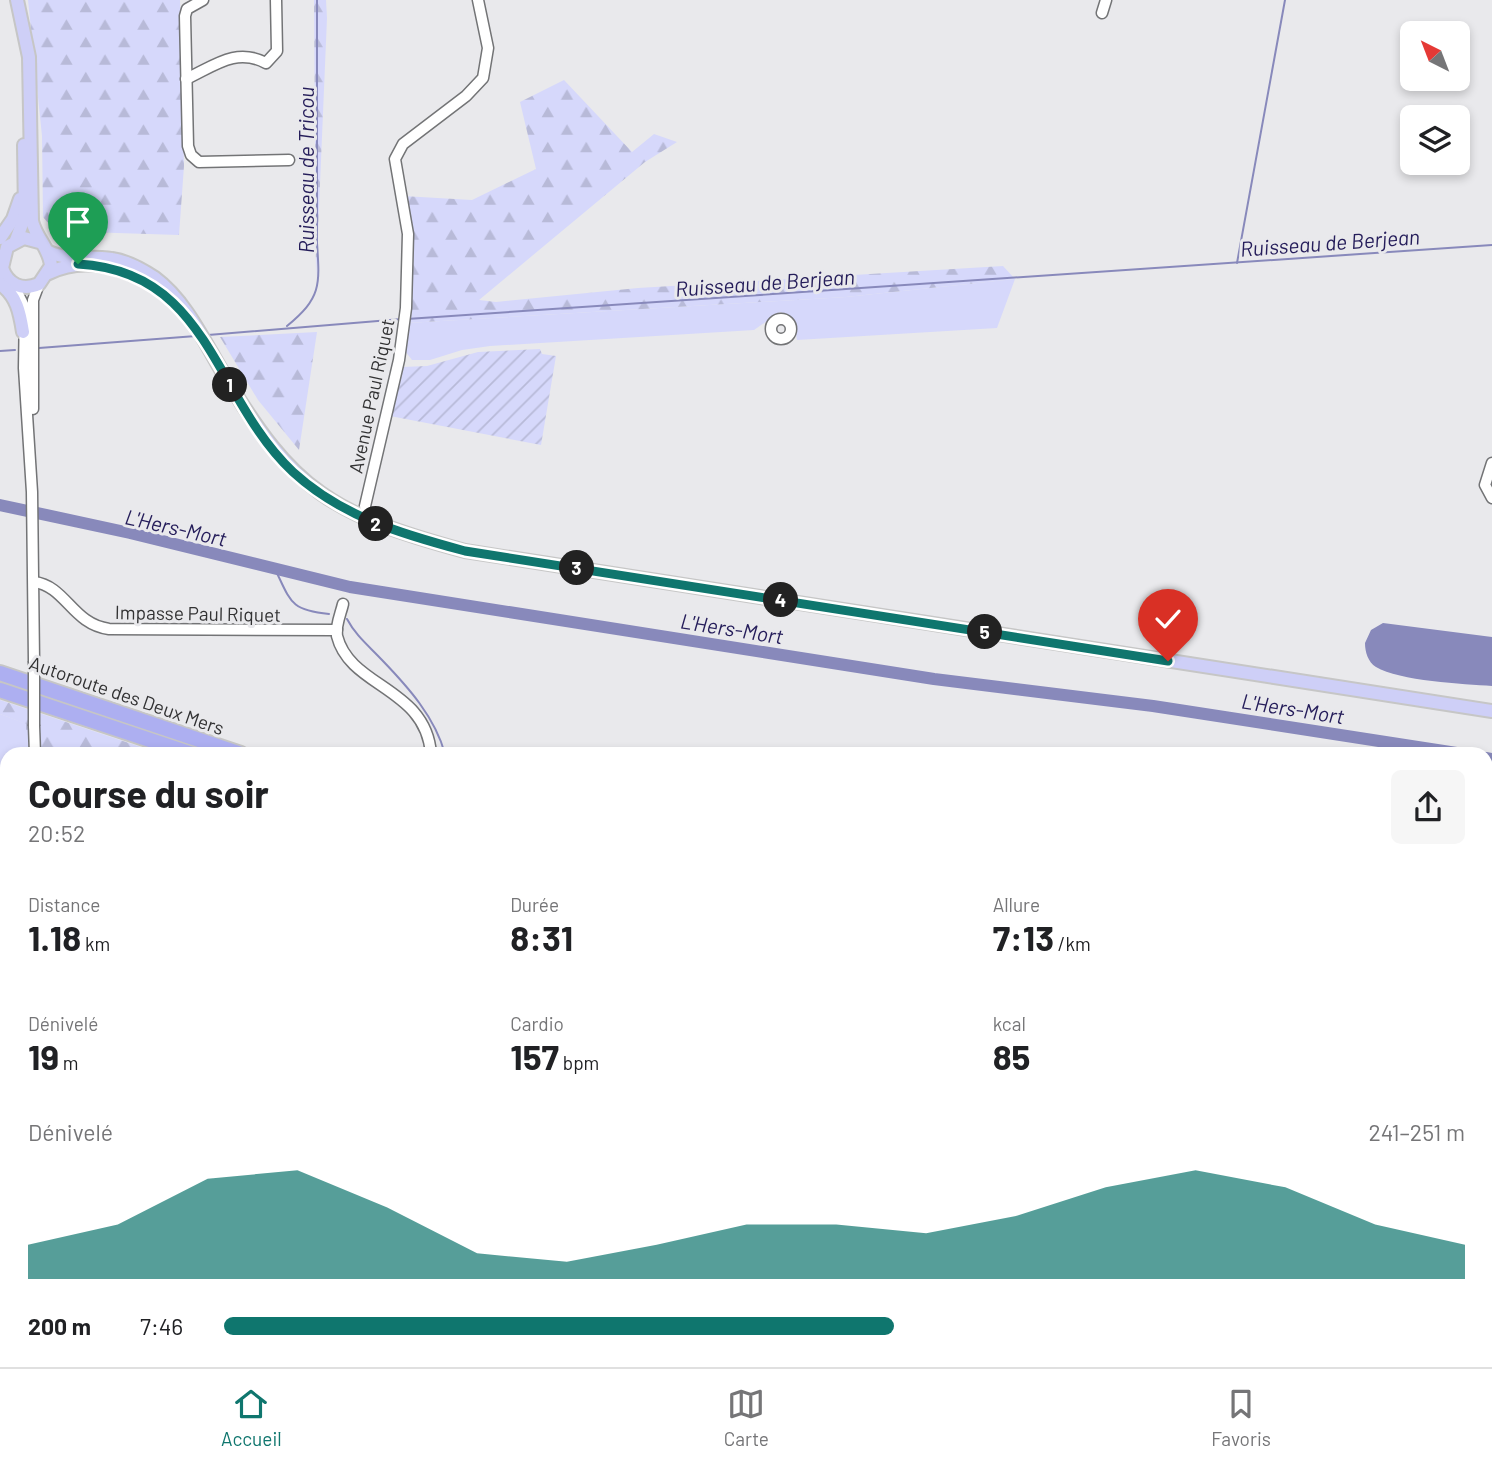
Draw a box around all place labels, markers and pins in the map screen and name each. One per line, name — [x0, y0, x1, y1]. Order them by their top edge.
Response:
pin — [48, 192, 108, 264]
pin: 1 — [212, 368, 247, 402]
pin: 2 — [358, 506, 394, 542]
pin: 3 — [560, 550, 594, 586]
pin: 4 — [764, 582, 798, 618]
pin — [1138, 589, 1198, 661]
pin: 5 — [968, 614, 1002, 650]

